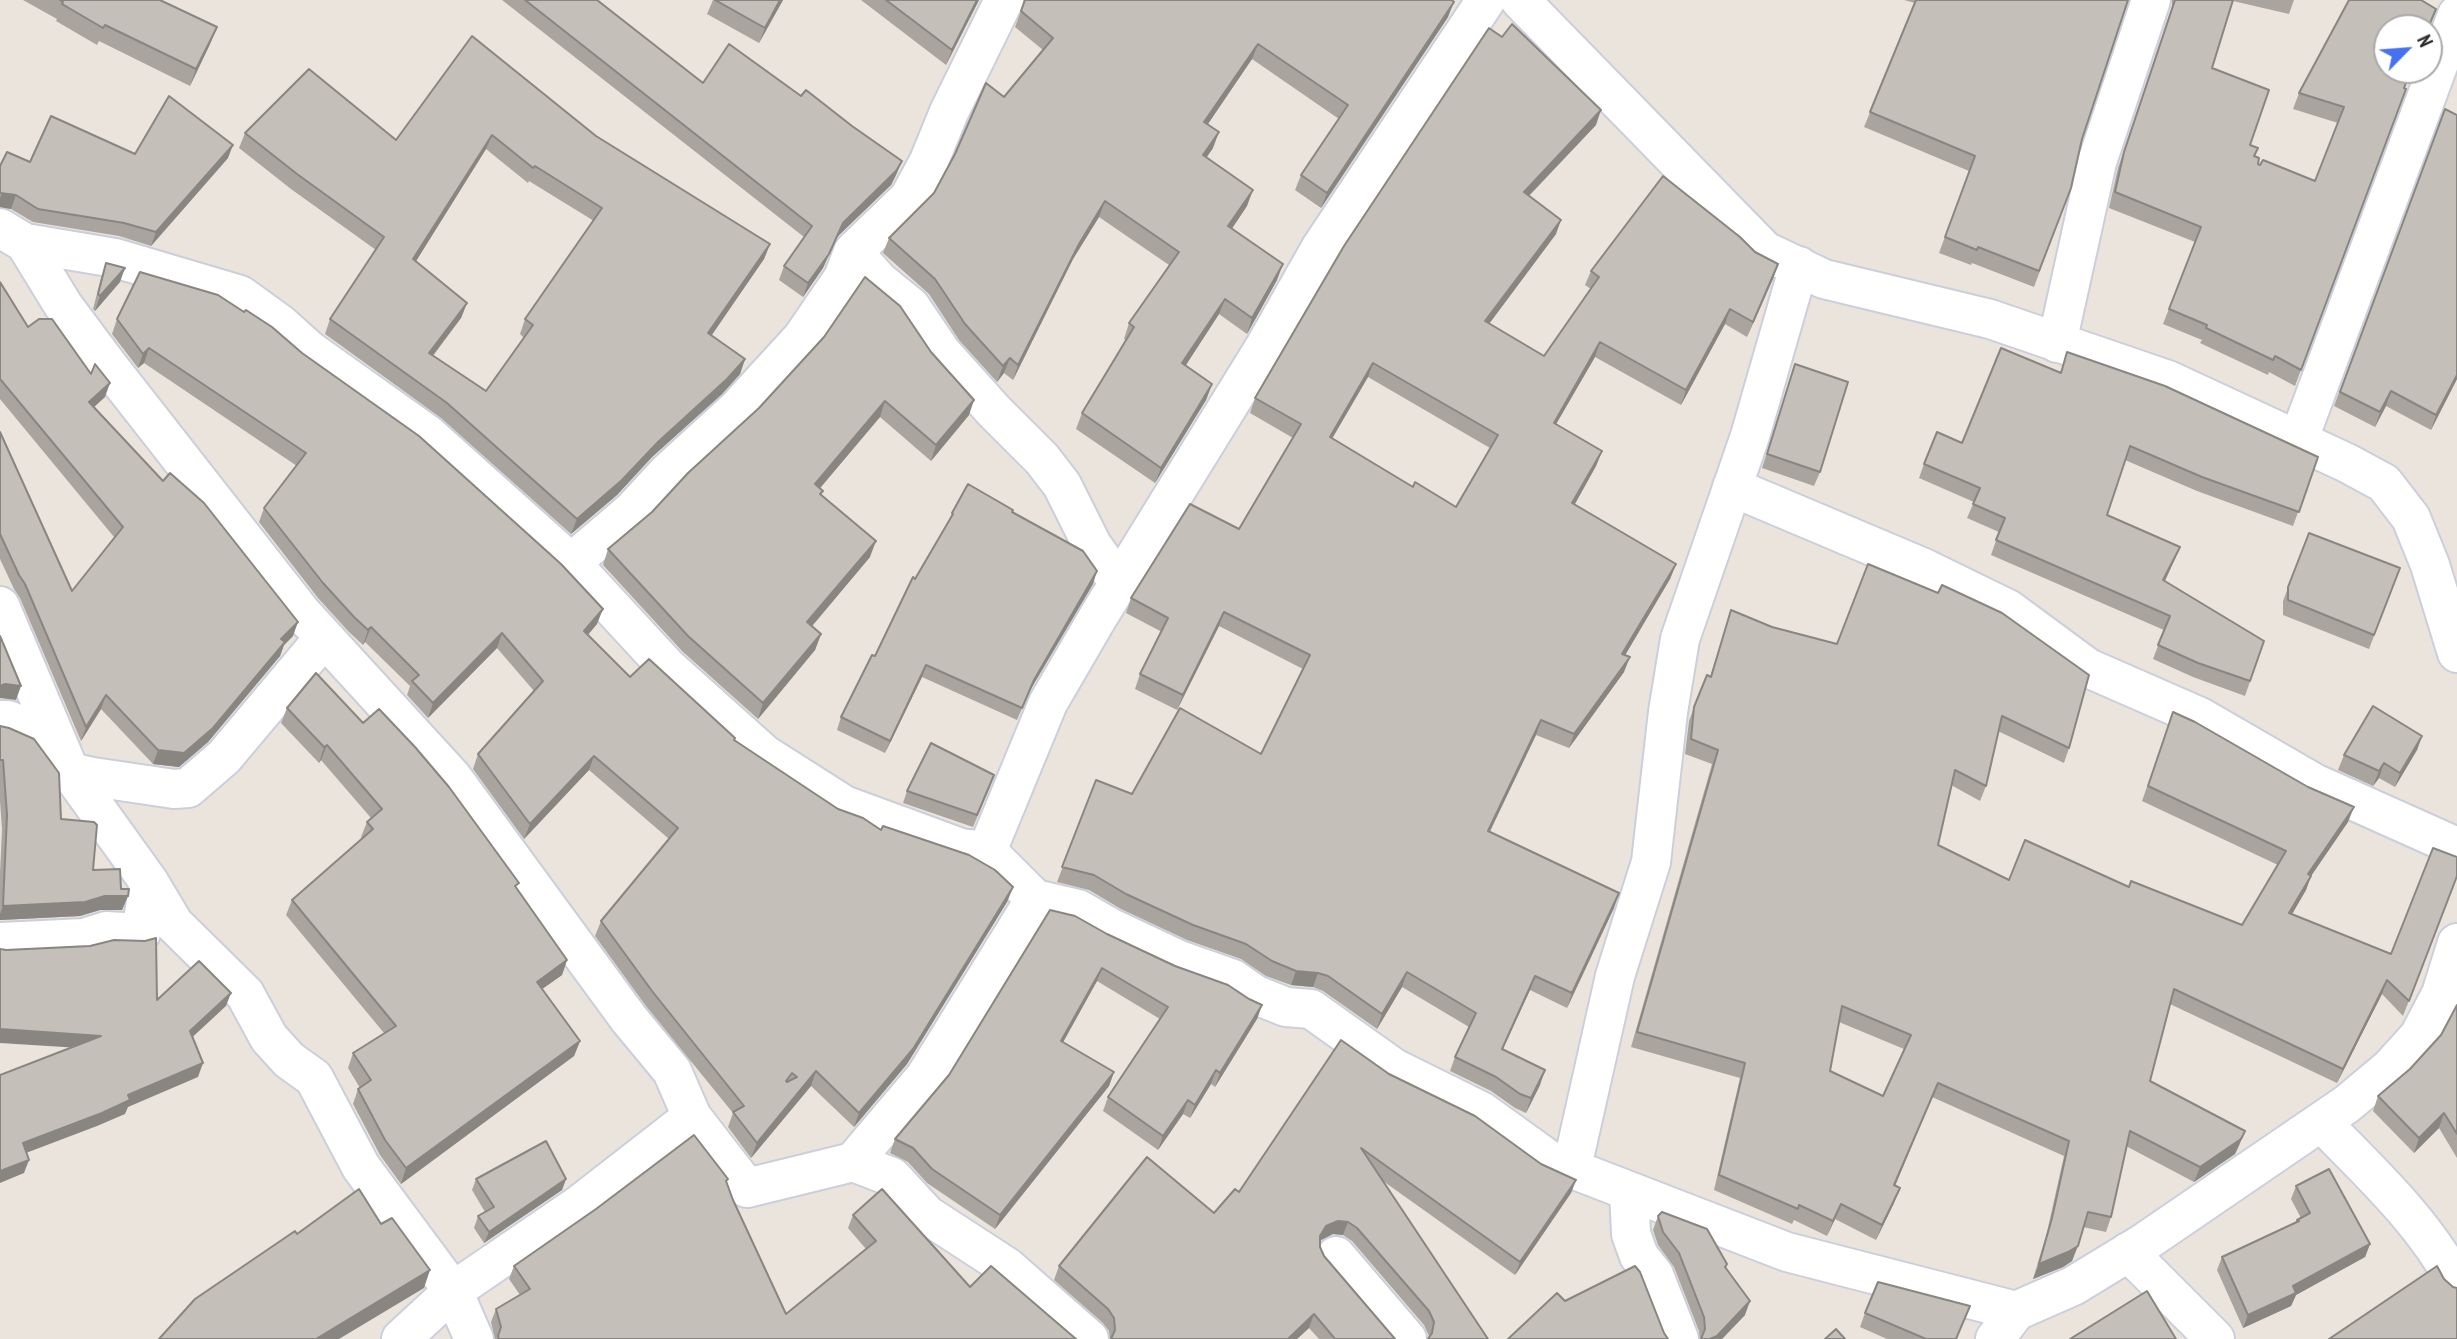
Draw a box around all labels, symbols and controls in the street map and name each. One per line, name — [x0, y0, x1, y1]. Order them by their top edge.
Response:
north arrow — [2373, 14, 2443, 84]
text: N — [2412, 31, 2438, 51]

